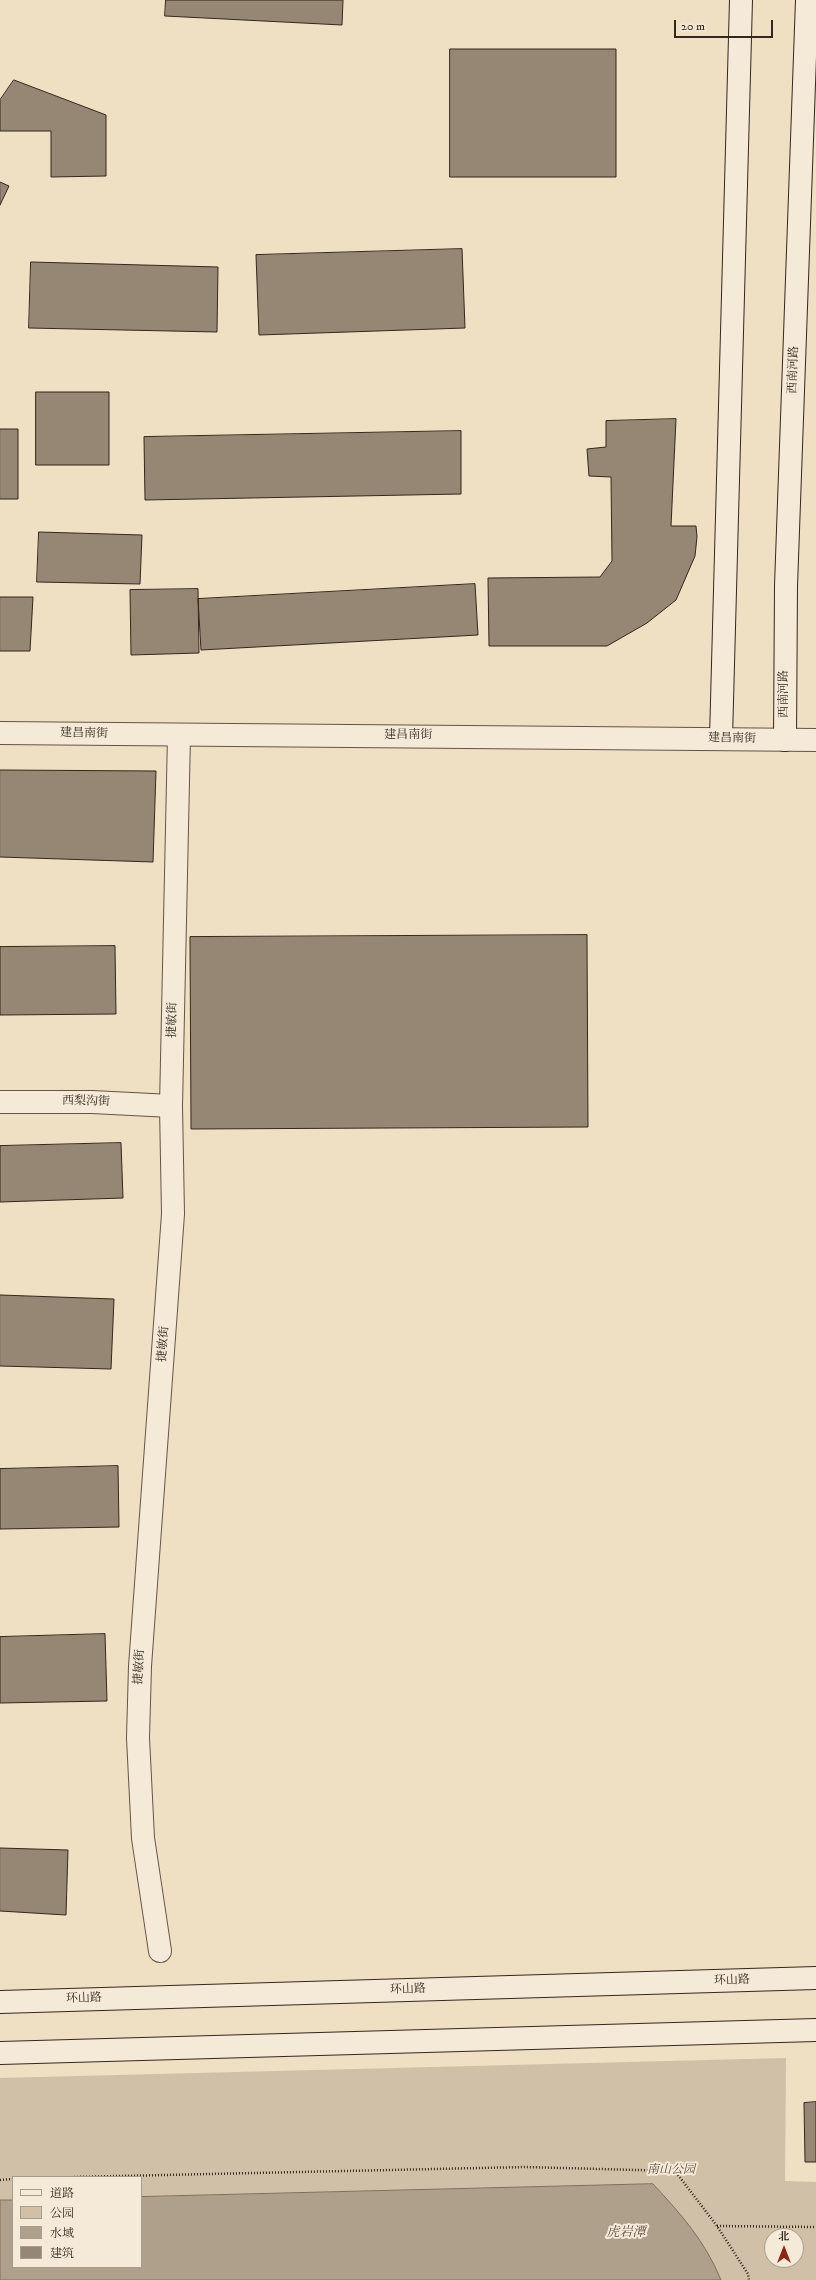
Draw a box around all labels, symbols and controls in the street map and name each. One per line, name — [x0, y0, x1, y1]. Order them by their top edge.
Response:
scale bar — [676, 12, 775, 38]
text: 20 m — [681, 19, 705, 34]
street label: 西南河路 — [786, 346, 802, 394]
street label: 西南河路 — [778, 670, 792, 718]
street label: 建昌南街 — [60, 726, 108, 742]
street label: 建昌南街 — [384, 729, 432, 743]
street label: 建昌南街 — [708, 731, 756, 747]
street label: 捷敏街 — [165, 1002, 181, 1038]
street label: 西梨沟街 — [62, 1094, 110, 1110]
street label: 捷敏街 — [156, 1326, 172, 1362]
street label: 捷敏街 — [132, 1649, 148, 1685]
street label: 环山路 — [714, 1973, 750, 1989]
street label: 环山路 — [390, 1982, 426, 1998]
street label: 环山路 — [66, 1991, 102, 2007]
park label: 南山公园 — [647, 2164, 695, 2178]
legend — [12, 2176, 142, 2268]
text: 道路 — [50, 2186, 74, 2201]
text: 公园 — [50, 2206, 74, 2221]
water label: 虎岩潭 — [607, 2225, 645, 2241]
text: 水域 — [50, 2226, 74, 2241]
north arrow — [764, 2228, 804, 2268]
text: 北 — [779, 2230, 790, 2244]
text: 建筑 — [50, 2246, 74, 2261]

